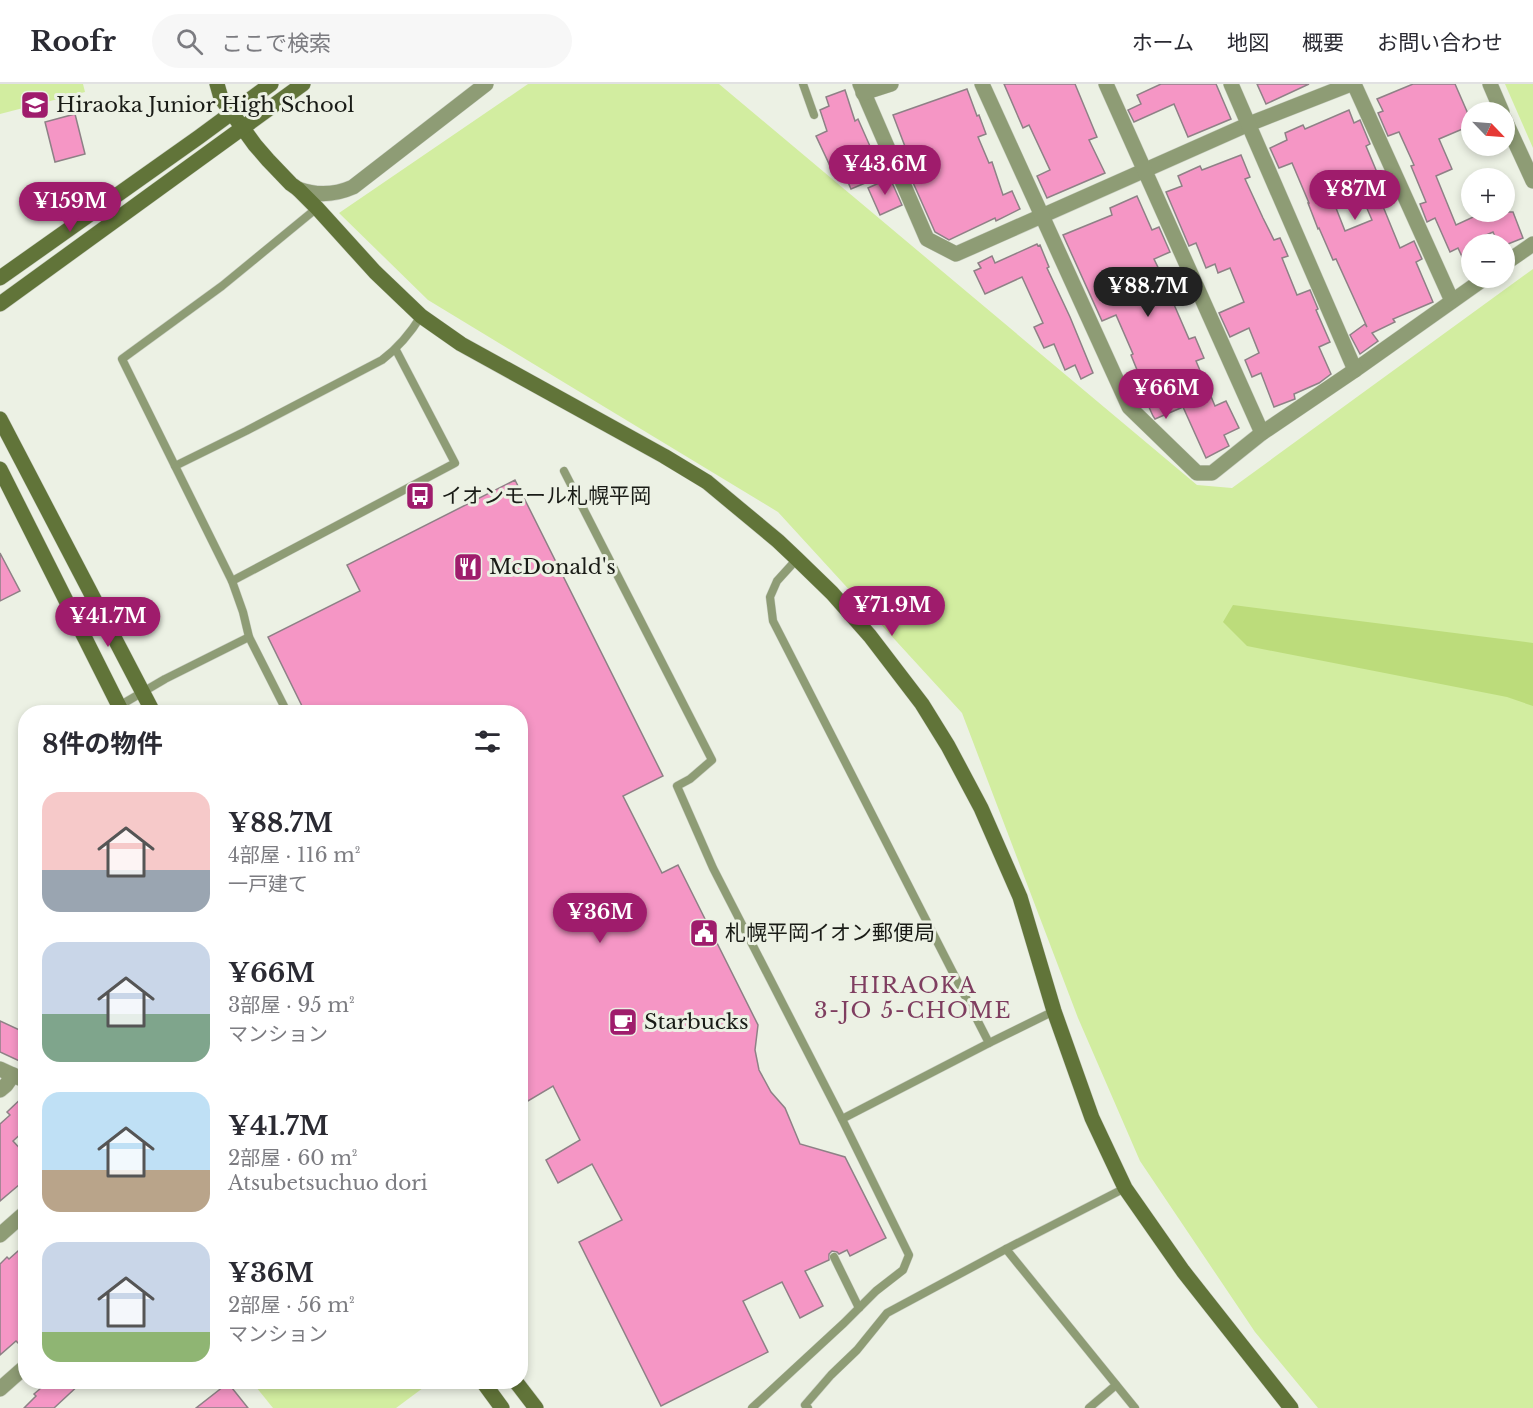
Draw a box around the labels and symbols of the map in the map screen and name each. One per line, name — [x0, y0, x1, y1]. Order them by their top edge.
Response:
school or university icon: Hiraoka Junior High School — [19, 89, 51, 121]
place label: Hiraoka Junior High School — [56, 92, 354, 118]
north arrow — [1461, 102, 1515, 156]
pin: ¥43.6M — [836, 145, 934, 196]
pin: ¥87M — [1319, 170, 1391, 221]
pin: ¥159M — [28, 182, 112, 233]
pin: ¥88.7M — [1099, 267, 1197, 318]
pin: ¥66M — [1130, 369, 1202, 420]
bus stop icon: イオンモール札幌平岡 — [404, 480, 436, 512]
place label: イオンモール札幌平岡 — [441, 483, 651, 509]
restaurant icon: McDonald's — [452, 551, 484, 583]
place label: McDonald's — [489, 554, 616, 580]
pin: ¥71.9M — [843, 586, 941, 637]
pin: ¥41.7M — [59, 597, 157, 648]
pin: ¥36M — [564, 893, 636, 944]
public building icon: 札幌平岡イオン郵便局 — [688, 917, 720, 949]
place label: 札幌平岡イオン郵便局 — [725, 920, 935, 946]
district label: HIRAOKA 3-JO 5-CHOME — [814, 972, 1012, 1024]
cafe icon: Starbucks — [607, 1006, 639, 1038]
place label: Starbucks — [644, 1009, 749, 1035]

